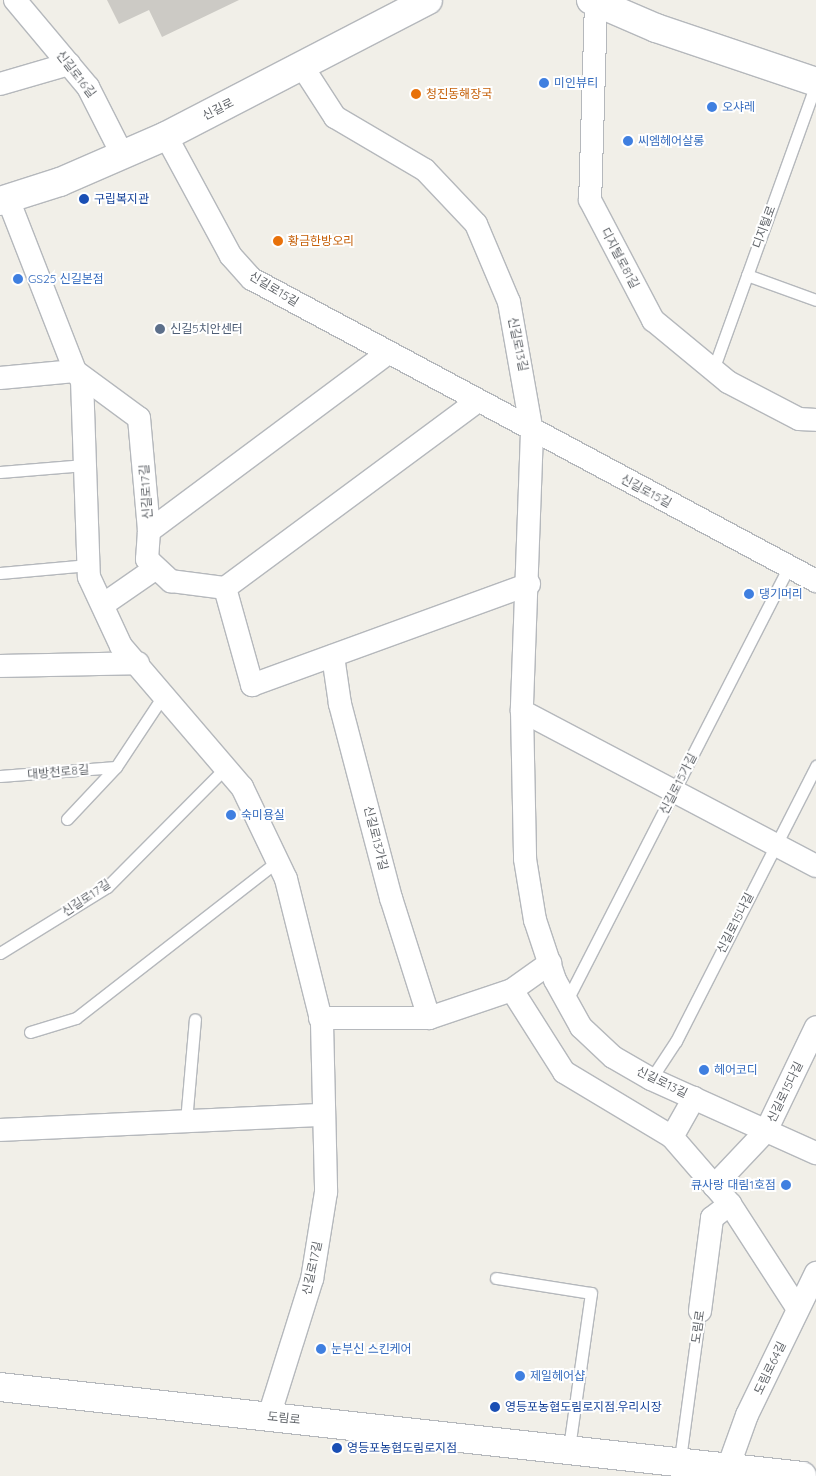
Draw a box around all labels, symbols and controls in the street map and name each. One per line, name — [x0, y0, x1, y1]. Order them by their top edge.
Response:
street label: 신길로16길 — [53, 48, 99, 100]
place label: 미인뷰티 — [554, 76, 598, 90]
marker: 미인뷰티 — [538, 77, 550, 89]
place label: 청진동해장국 — [426, 87, 492, 101]
marker: 청진동해장국 — [410, 88, 422, 100]
street label: 신길로 — [200, 95, 236, 123]
place label: 오샤레 — [722, 100, 755, 114]
marker: 오샤레 — [706, 101, 718, 113]
place label: 씨엠헤어살롱 — [638, 134, 704, 148]
marker: 씨엠헤어살롱 — [622, 135, 634, 147]
place label: 구립복지관 — [94, 192, 149, 206]
marker: 구립복지관 — [78, 193, 90, 205]
street label: 디지털로 — [750, 204, 778, 250]
street label: 디지털로81길 — [598, 225, 642, 291]
place label: 황금한방오리 — [288, 234, 354, 248]
marker: 황금한방오리 — [272, 235, 284, 247]
street label: 신길로15길 — [247, 269, 301, 309]
place label: GS25 신길본점 — [28, 272, 104, 286]
marker: GS25 신길본점 — [12, 273, 24, 285]
street label: 신길로13길 — [505, 316, 531, 372]
place label: 신길5치안센터 — [170, 322, 243, 336]
marker: 신길5치안센터 — [154, 323, 166, 335]
street label: 신길로17길 — [137, 464, 155, 520]
street label: 신길로15길 — [618, 472, 674, 510]
place label: 댕기머리 — [759, 587, 803, 601]
marker: 댕기머리 — [743, 588, 755, 600]
street label: 신길로15가길 — [657, 751, 699, 817]
street label: 대방천로8길 — [27, 762, 89, 782]
street label: 신길로13가길 — [361, 804, 391, 872]
place label: 숙미용실 — [241, 808, 285, 822]
marker: 숙미용실 — [225, 809, 237, 821]
street label: 신길로17길 — [59, 877, 113, 919]
street label: 신길로15나길 — [714, 890, 756, 956]
street label: 신길로15다길 — [764, 1059, 806, 1125]
street label: 신길로13길 — [634, 1063, 690, 1101]
place label: 헤어코디 — [714, 1063, 758, 1077]
marker: 헤어코디 — [698, 1064, 710, 1076]
place label: 큐사랑 대림1호점 — [691, 1178, 776, 1192]
marker: 큐사랑 대림1호점 — [780, 1179, 792, 1191]
street label: 신길로17길 — [299, 1240, 325, 1296]
street label: 도림로 — [689, 1310, 707, 1344]
street label: 도림로64길 — [751, 1339, 789, 1397]
place label: 눈부신 스킨케어 — [331, 1342, 412, 1356]
marker: 눈부신 스킨케어 — [315, 1343, 327, 1355]
place label: 제일헤어샵 — [530, 1369, 585, 1383]
marker: 제일헤어샵 — [514, 1370, 526, 1382]
place label: 영등포농협도림로지점.우리시장 — [505, 1400, 662, 1414]
marker: 영등포농협도림로지점.우리시장 — [489, 1401, 501, 1413]
street label: 도림로 — [267, 1409, 301, 1427]
place label: 영등포농협도림로지점 — [347, 1441, 457, 1455]
marker: 영등포농협도림로지점 — [331, 1442, 343, 1454]

